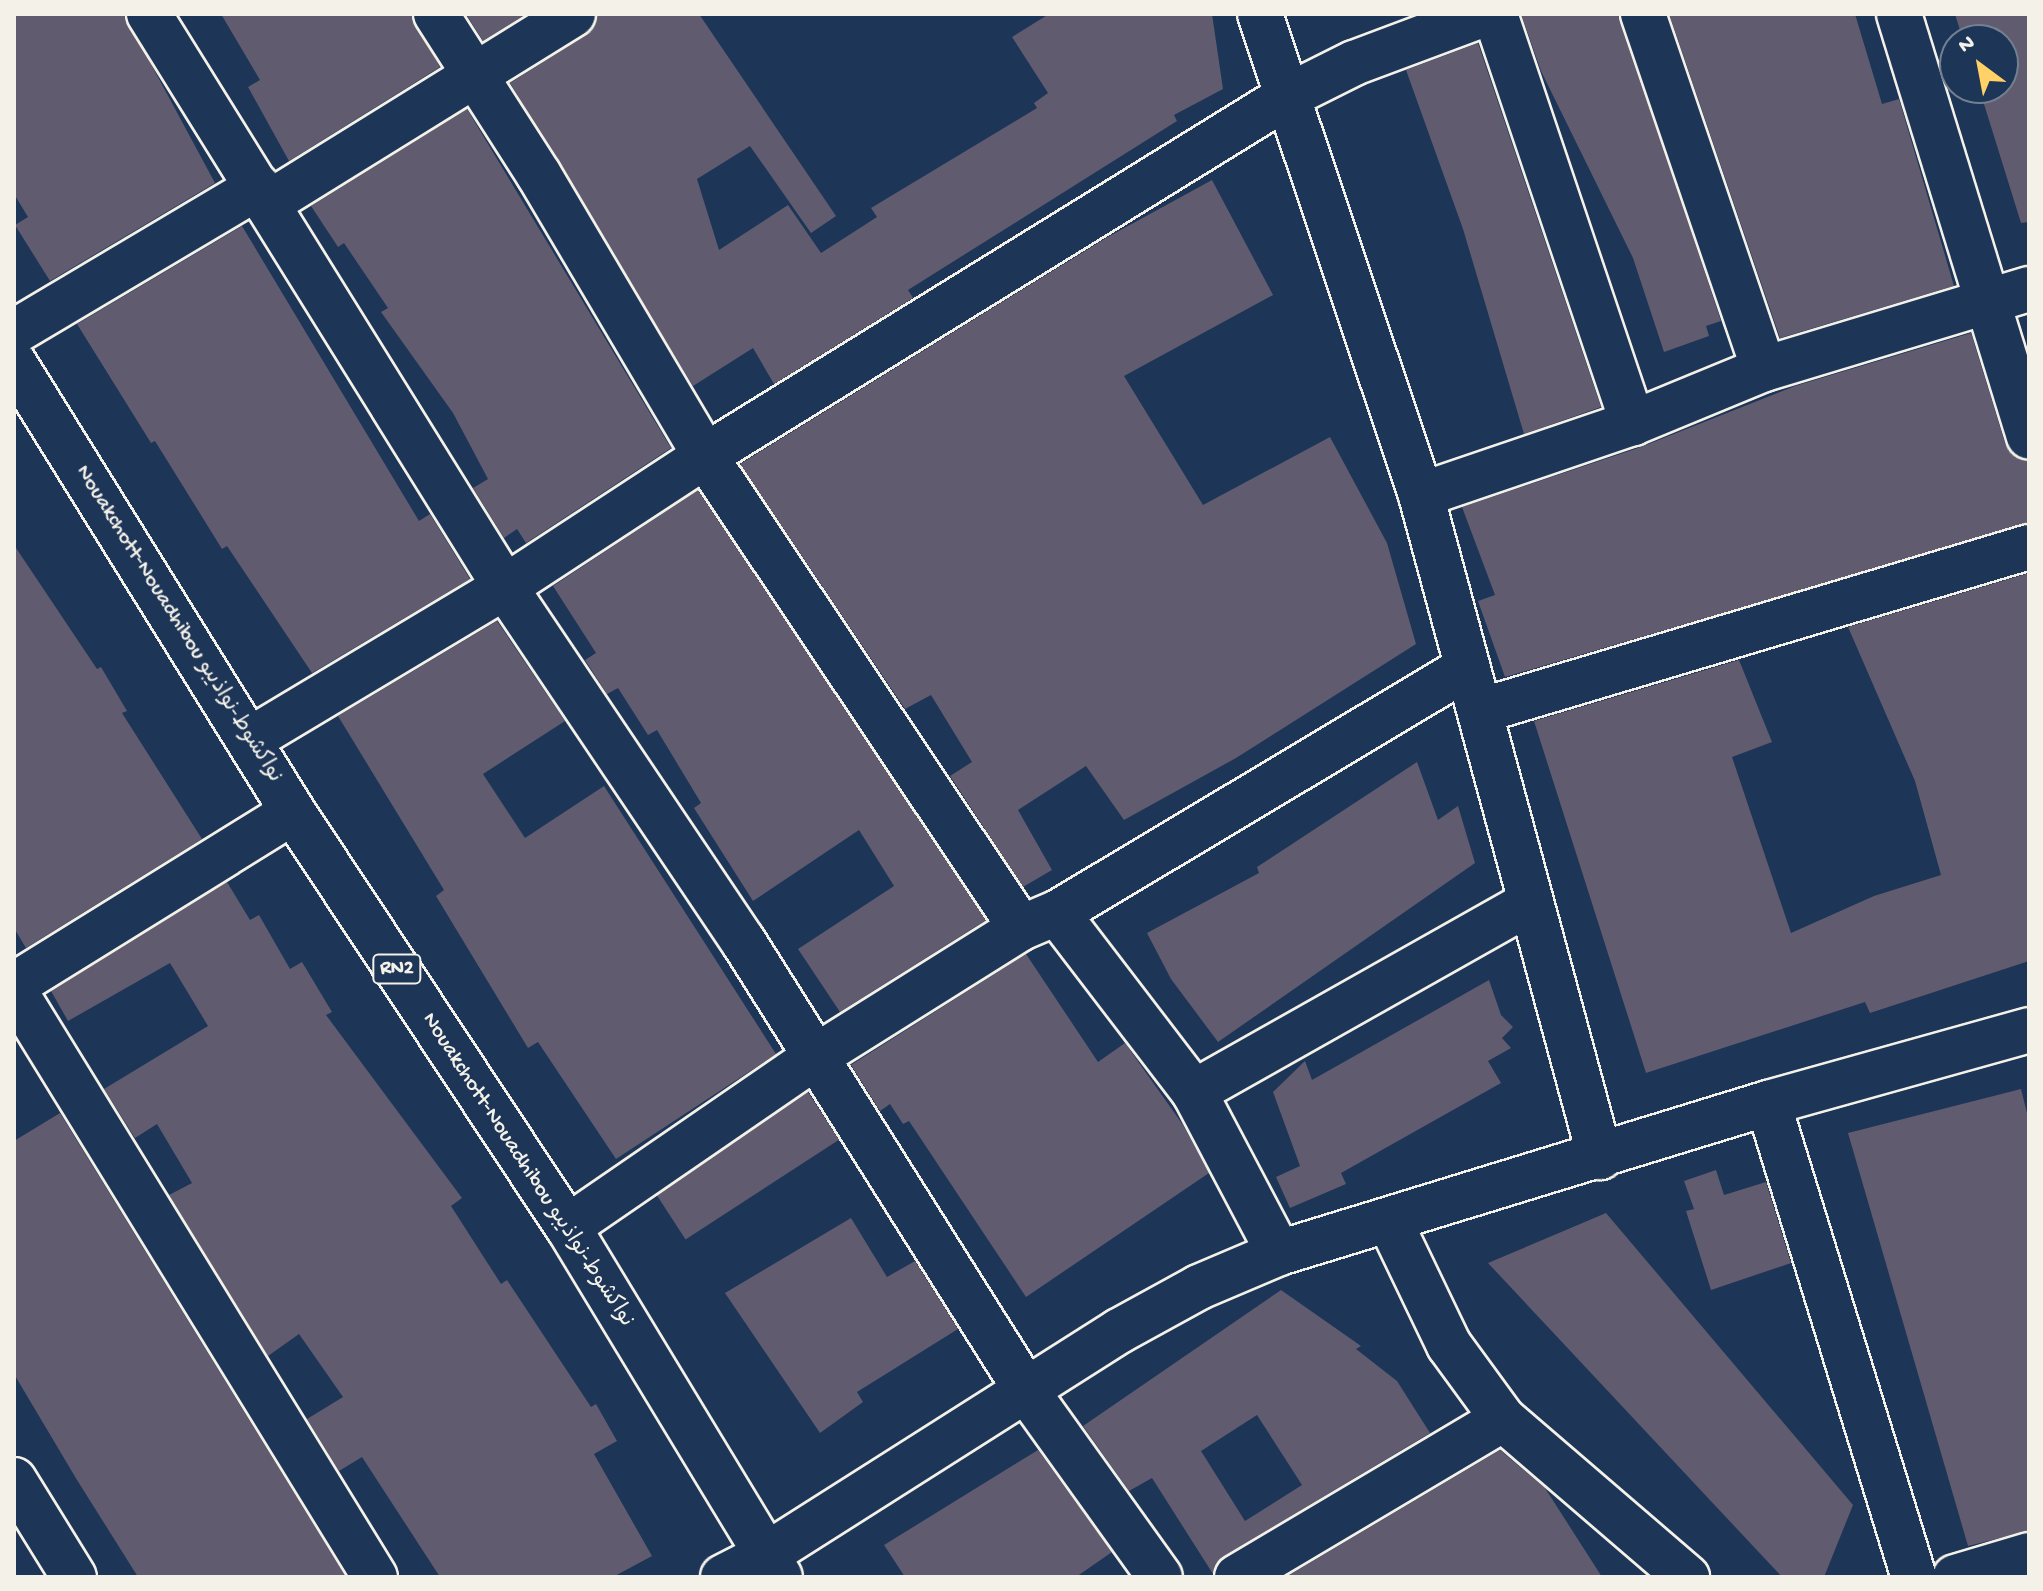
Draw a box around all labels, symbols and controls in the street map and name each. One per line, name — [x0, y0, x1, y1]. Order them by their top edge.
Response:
north arrow — [1939, 24, 2019, 104]
text: N — [1954, 31, 1980, 60]
street label: Nouakchott-Nouadhibou نواكشوط-نواذيبو — [69, 461, 287, 789]
road number: RN2 — [371, 953, 423, 985]
street label: Nouakchott-Nouadhibou نواكشوط-نواذيبو — [415, 1008, 639, 1334]

